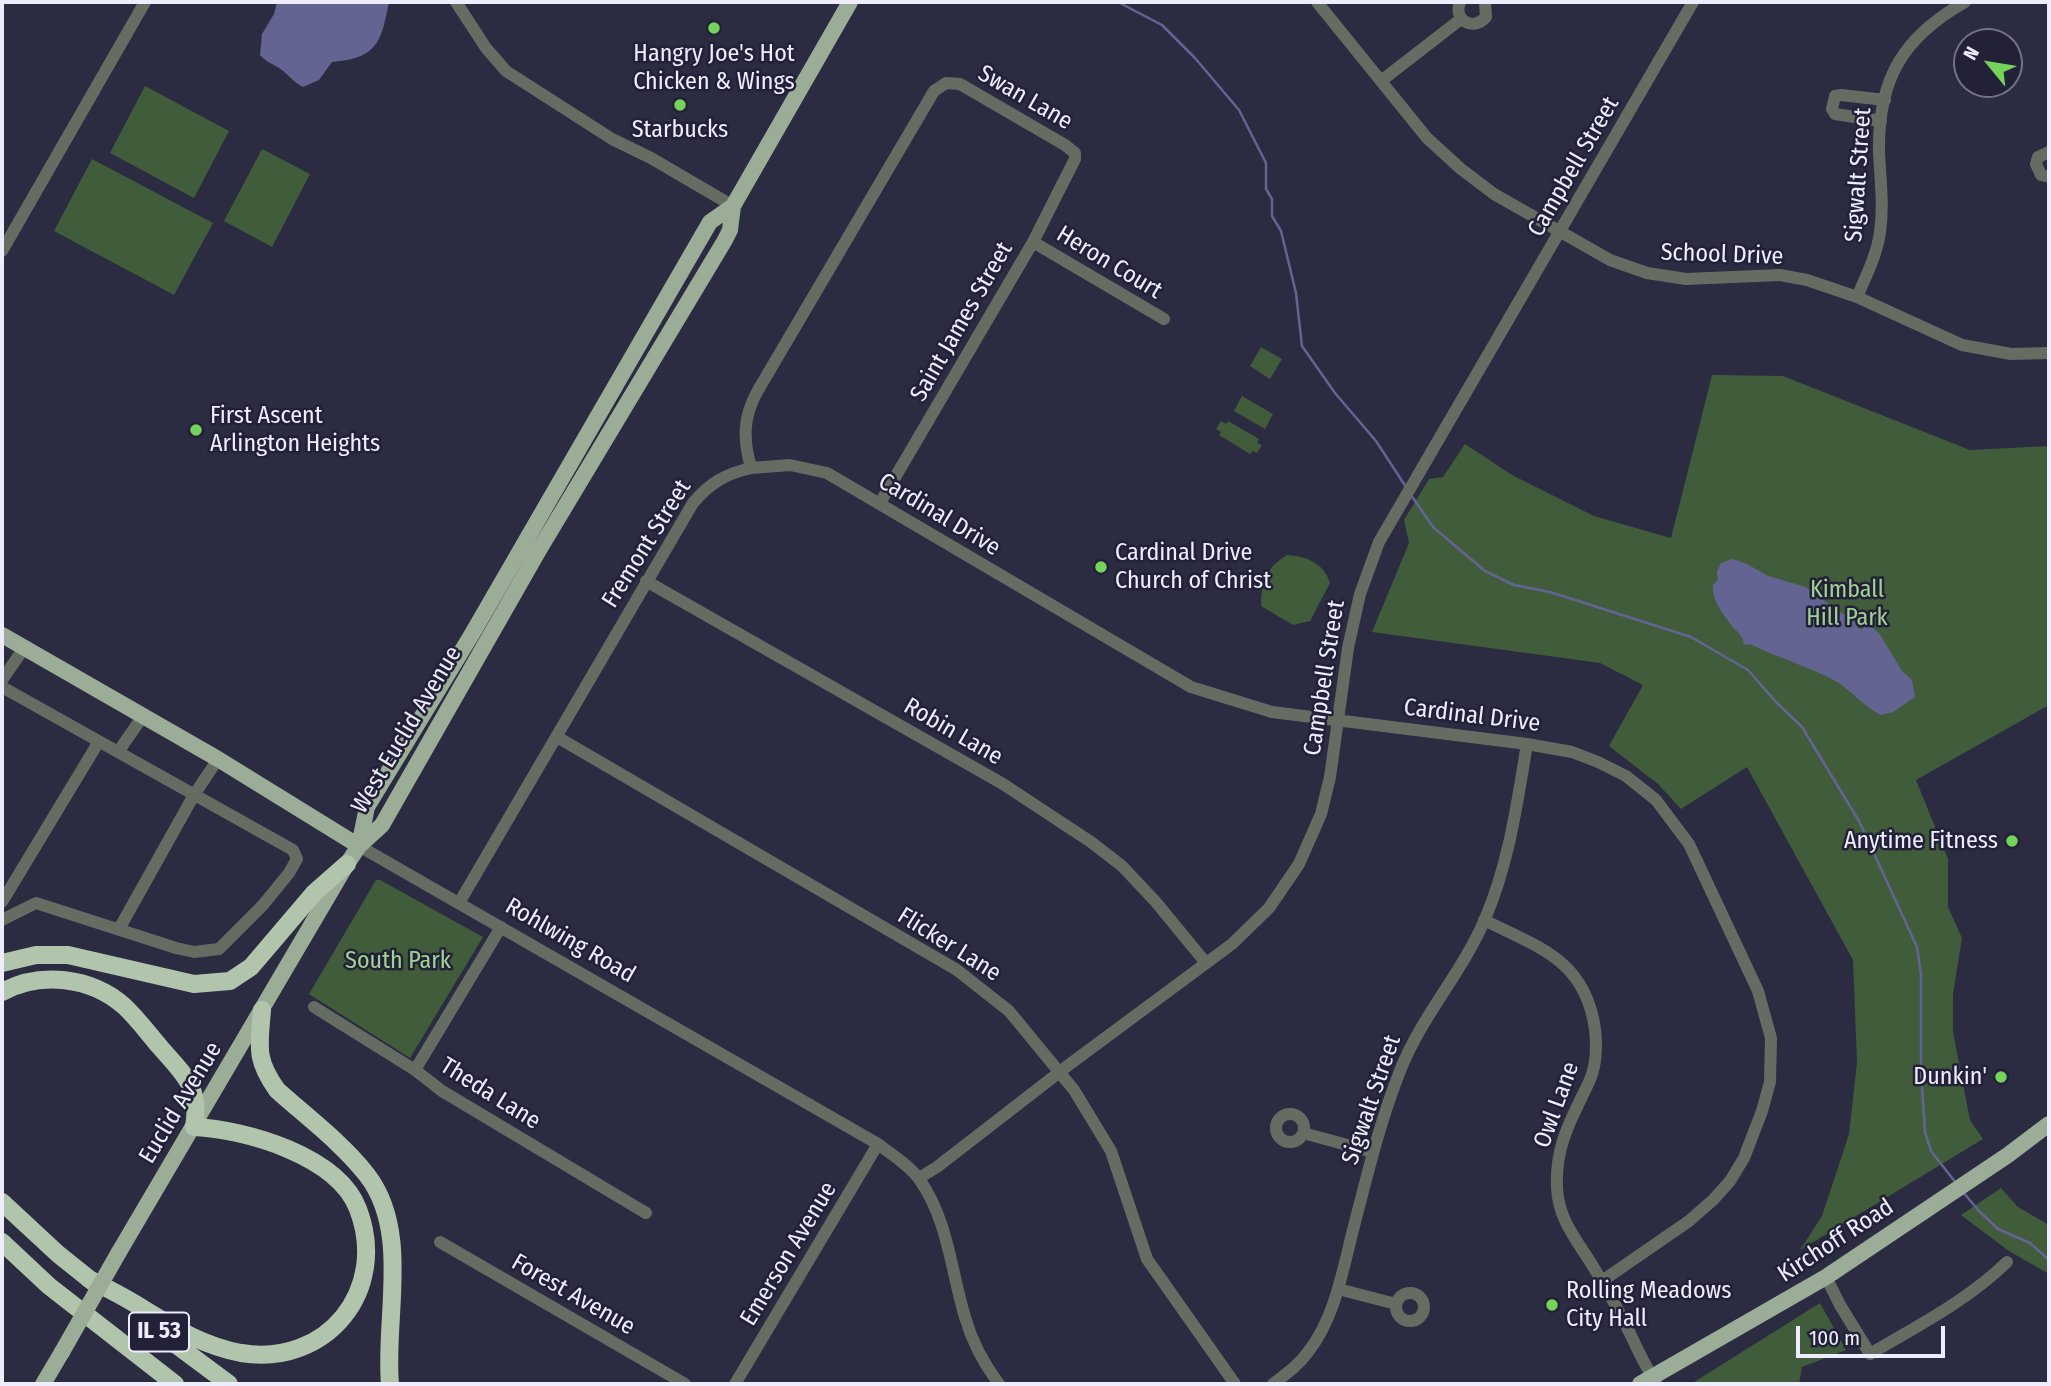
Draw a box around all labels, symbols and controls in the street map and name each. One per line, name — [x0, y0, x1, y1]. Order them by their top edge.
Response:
marker: Hangry Joe's Hot Chicken & Wings — [706, 20, 722, 36]
north arrow — [1953, 28, 2023, 98]
place label: Hangry Joe's Hot Chicken & Wings — [633, 40, 795, 96]
text: N — [1958, 43, 1984, 64]
street label: Swan Lane — [973, 60, 1077, 136]
street label: Campbell Street — [1522, 92, 1626, 242]
marker: Starbucks — [672, 97, 688, 113]
street label: Sigwalt Street — [1840, 107, 1878, 243]
place label: Starbucks — [632, 116, 728, 144]
street label: Heron Court — [1051, 220, 1167, 306]
street label: Saint James Street — [905, 237, 1019, 407]
street label: School Drive — [1660, 238, 1784, 272]
place label: First Ascent Arlington Heights — [210, 402, 380, 458]
marker: First Ascent Arlington Heights — [188, 422, 204, 438]
street label: Cardinal Drive — [873, 467, 1005, 563]
street label: Fremont Street — [596, 475, 698, 613]
place label: Cardinal Drive Church of Christ — [1115, 539, 1271, 595]
marker: Cardinal Drive Church of Christ — [1093, 559, 1109, 575]
park label: Kimball Hill Park — [1806, 576, 1888, 632]
street label: Campbell Street — [1299, 598, 1351, 758]
street label: West Euclid Avenue — [346, 641, 468, 819]
street label: Robin Lane — [899, 692, 1007, 772]
street label: Cardinal Drive — [1402, 693, 1542, 739]
place label: Anytime Fitness — [1844, 827, 1998, 855]
marker: Anytime Fitness — [2004, 833, 2020, 849]
street label: Rohlwing Road — [500, 892, 640, 990]
street label: Flicker Lane — [892, 902, 1006, 988]
park label: South Park — [345, 947, 451, 975]
street label: Sigwalt Street — [1336, 1031, 1408, 1169]
street label: Euclid Avenue — [133, 1037, 229, 1169]
street label: Theda Lane — [435, 1052, 545, 1136]
street label: Owl Lane — [1528, 1058, 1586, 1152]
place label: Dunkin' — [1913, 1063, 1987, 1091]
marker: Dunkin' — [1993, 1069, 2009, 1085]
street label: Emerson Avenue — [735, 1177, 843, 1331]
street label: Kirchoff Road — [1773, 1193, 1899, 1289]
street label: Forest Avenue — [506, 1248, 640, 1342]
place label: Rolling Meadows City Hall — [1566, 1277, 1732, 1333]
marker: Rolling Meadows City Hall — [1544, 1297, 1560, 1313]
road number: IL 53 — [129, 1312, 189, 1352]
scale bar — [1799, 1312, 1948, 1356]
text: 100 m — [1809, 1325, 1860, 1351]

